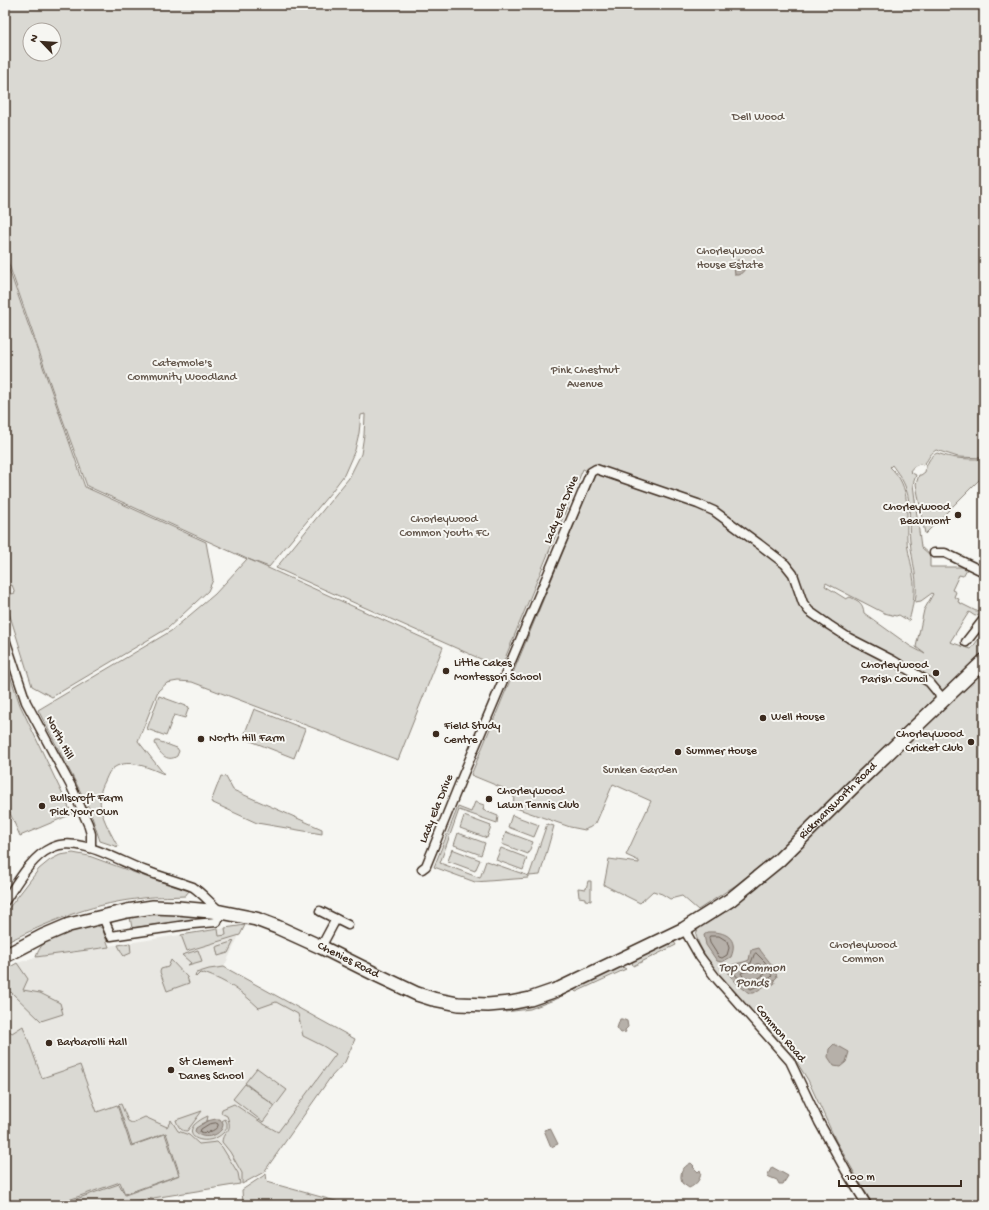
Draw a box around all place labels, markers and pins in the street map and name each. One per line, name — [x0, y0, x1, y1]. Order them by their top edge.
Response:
place label: Chorleywood Beaumont — [883, 501, 951, 529]
marker: Chorleywood Beaumont — [953, 510, 963, 520]
place label: Little Cakes Montessori School — [454, 657, 542, 685]
place label: Chorleywood Parish Council — [860, 659, 929, 687]
marker: Little Cakes Montessori School — [441, 666, 451, 676]
marker: Chorleywood Parish Council — [931, 668, 941, 678]
place label: Well House — [771, 711, 826, 725]
marker: Well House — [758, 713, 768, 723]
place label: Field Study Centre — [443, 720, 501, 748]
place label: Chorleywood Cricket Club — [896, 728, 964, 756]
marker: Field Study Centre — [431, 729, 441, 739]
place label: North Hill Farm — [209, 732, 285, 746]
marker: North Hill Farm — [196, 734, 206, 744]
marker: Chorleywood Cricket Club — [966, 737, 976, 747]
place label: Summer House — [686, 745, 758, 759]
marker: Summer House — [673, 747, 683, 757]
place label: Chorleywood Lawn Tennis Club — [497, 785, 580, 813]
place label: Bullscroft Farm Pick Your Own — [49, 792, 123, 820]
marker: Chorleywood Lawn Tennis Club — [484, 794, 494, 804]
marker: Bullscroft Farm Pick Your Own — [37, 801, 47, 811]
place label: Barbarolli Hall — [56, 1036, 127, 1050]
marker: Barbarolli Hall — [44, 1038, 54, 1048]
place label: St Clement Danes School — [178, 1056, 244, 1084]
marker: St Clement Danes School — [166, 1065, 176, 1075]

